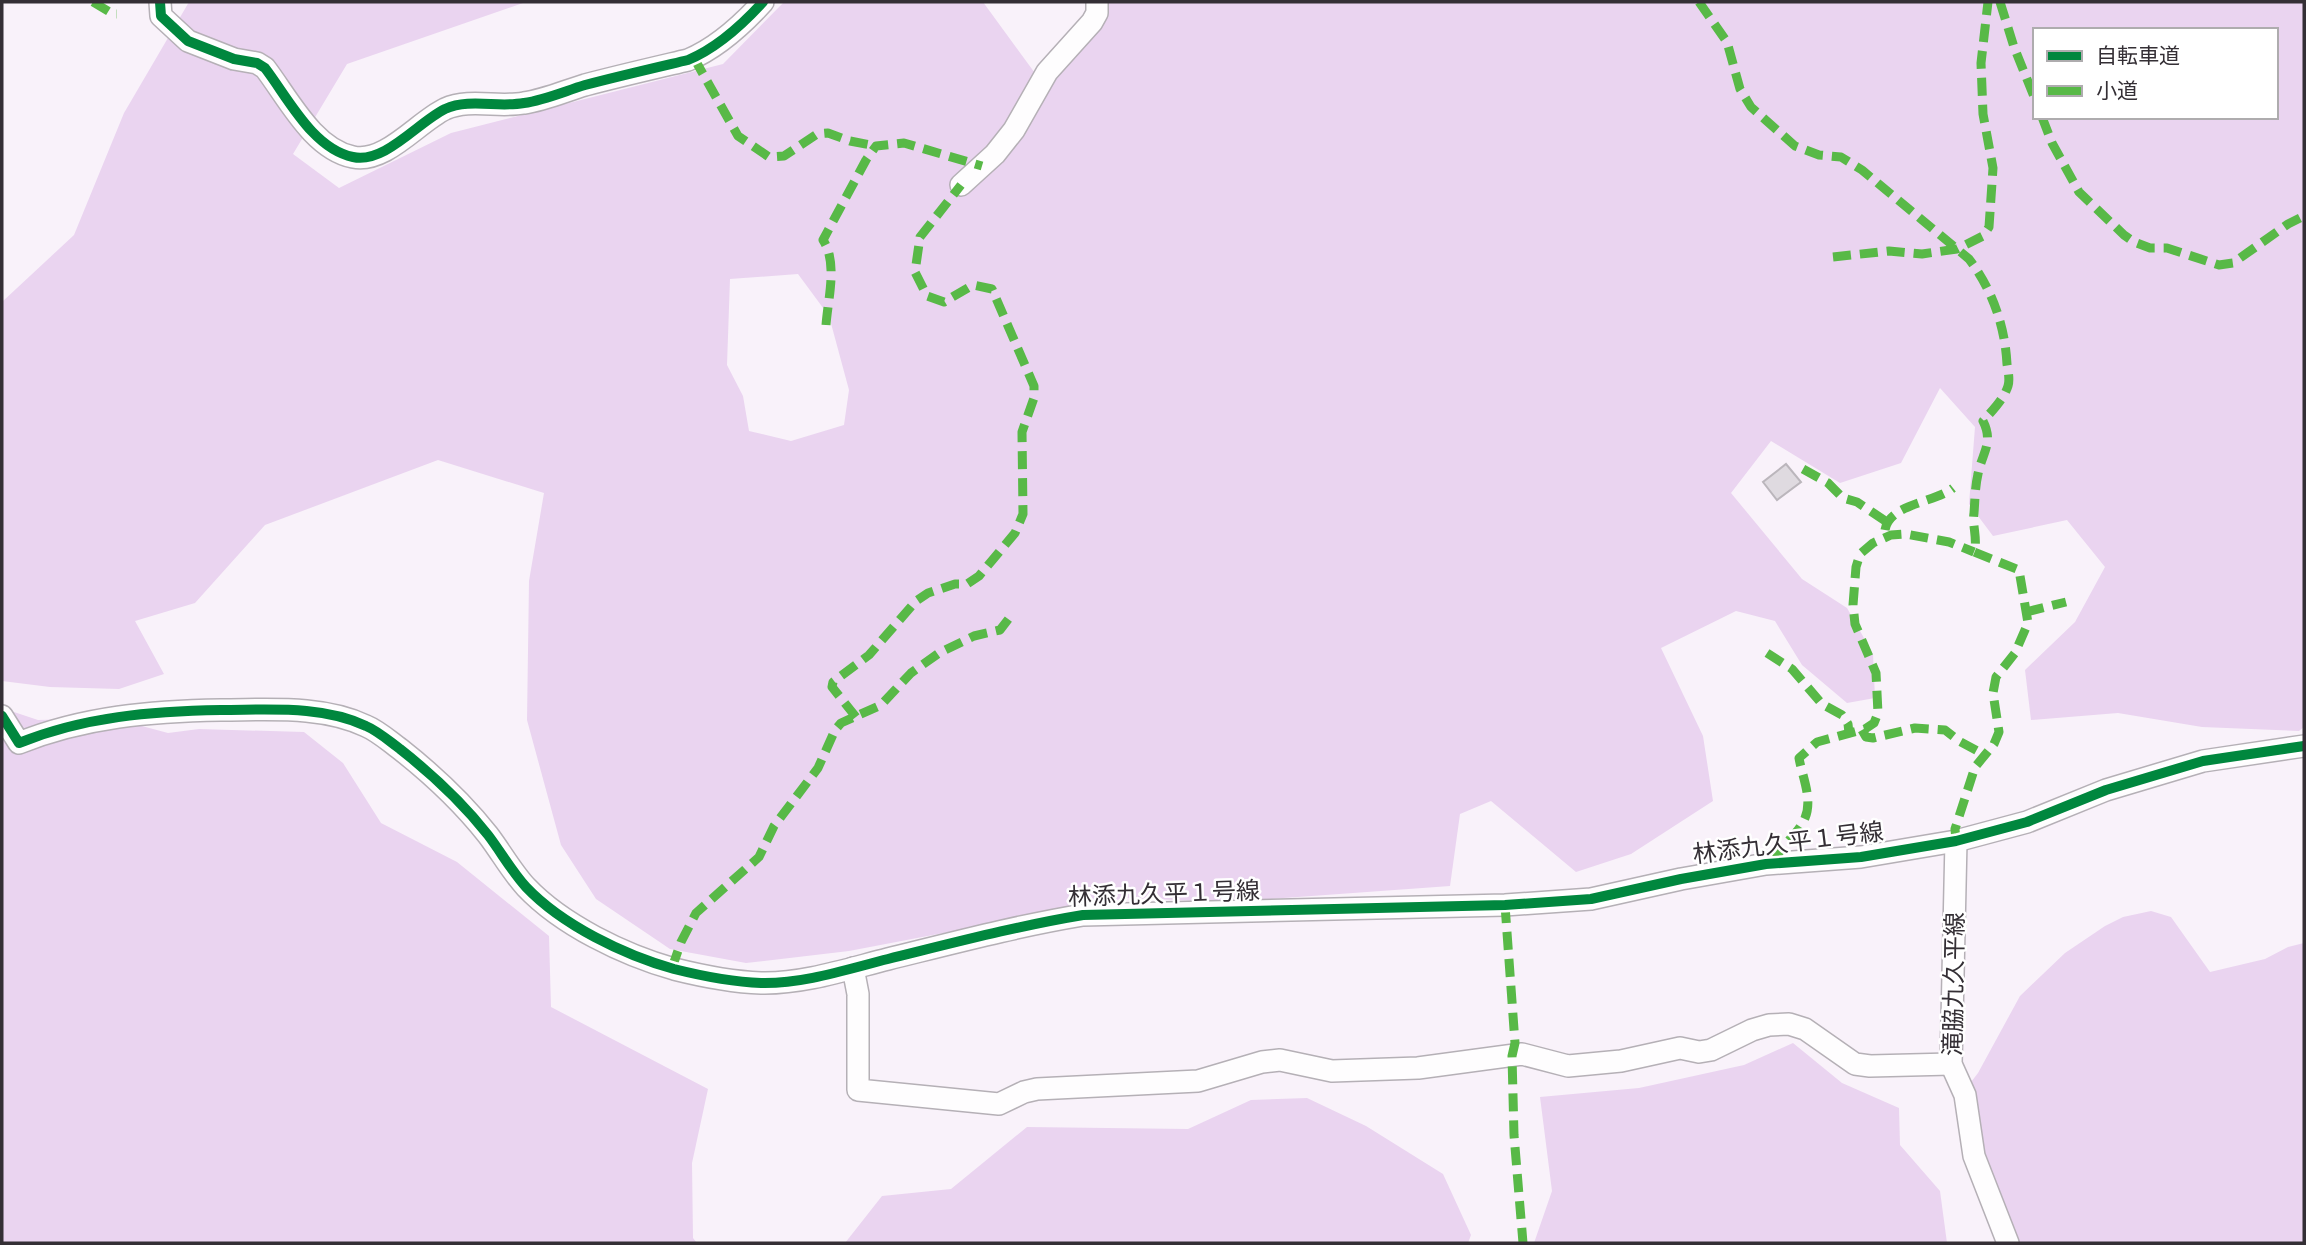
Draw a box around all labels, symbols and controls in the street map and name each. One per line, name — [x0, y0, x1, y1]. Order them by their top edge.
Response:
legend — [2033, 28, 2278, 119]
text: 自転車道 — [2096, 44, 2180, 68]
text: 小道 — [2096, 79, 2138, 103]
street label: 林添九久平１号線 — [1691, 817, 1885, 869]
street label: 林添九久平１号線 — [1068, 877, 1260, 911]
street label: 滝脇九久平線 — [1939, 912, 1969, 1056]

